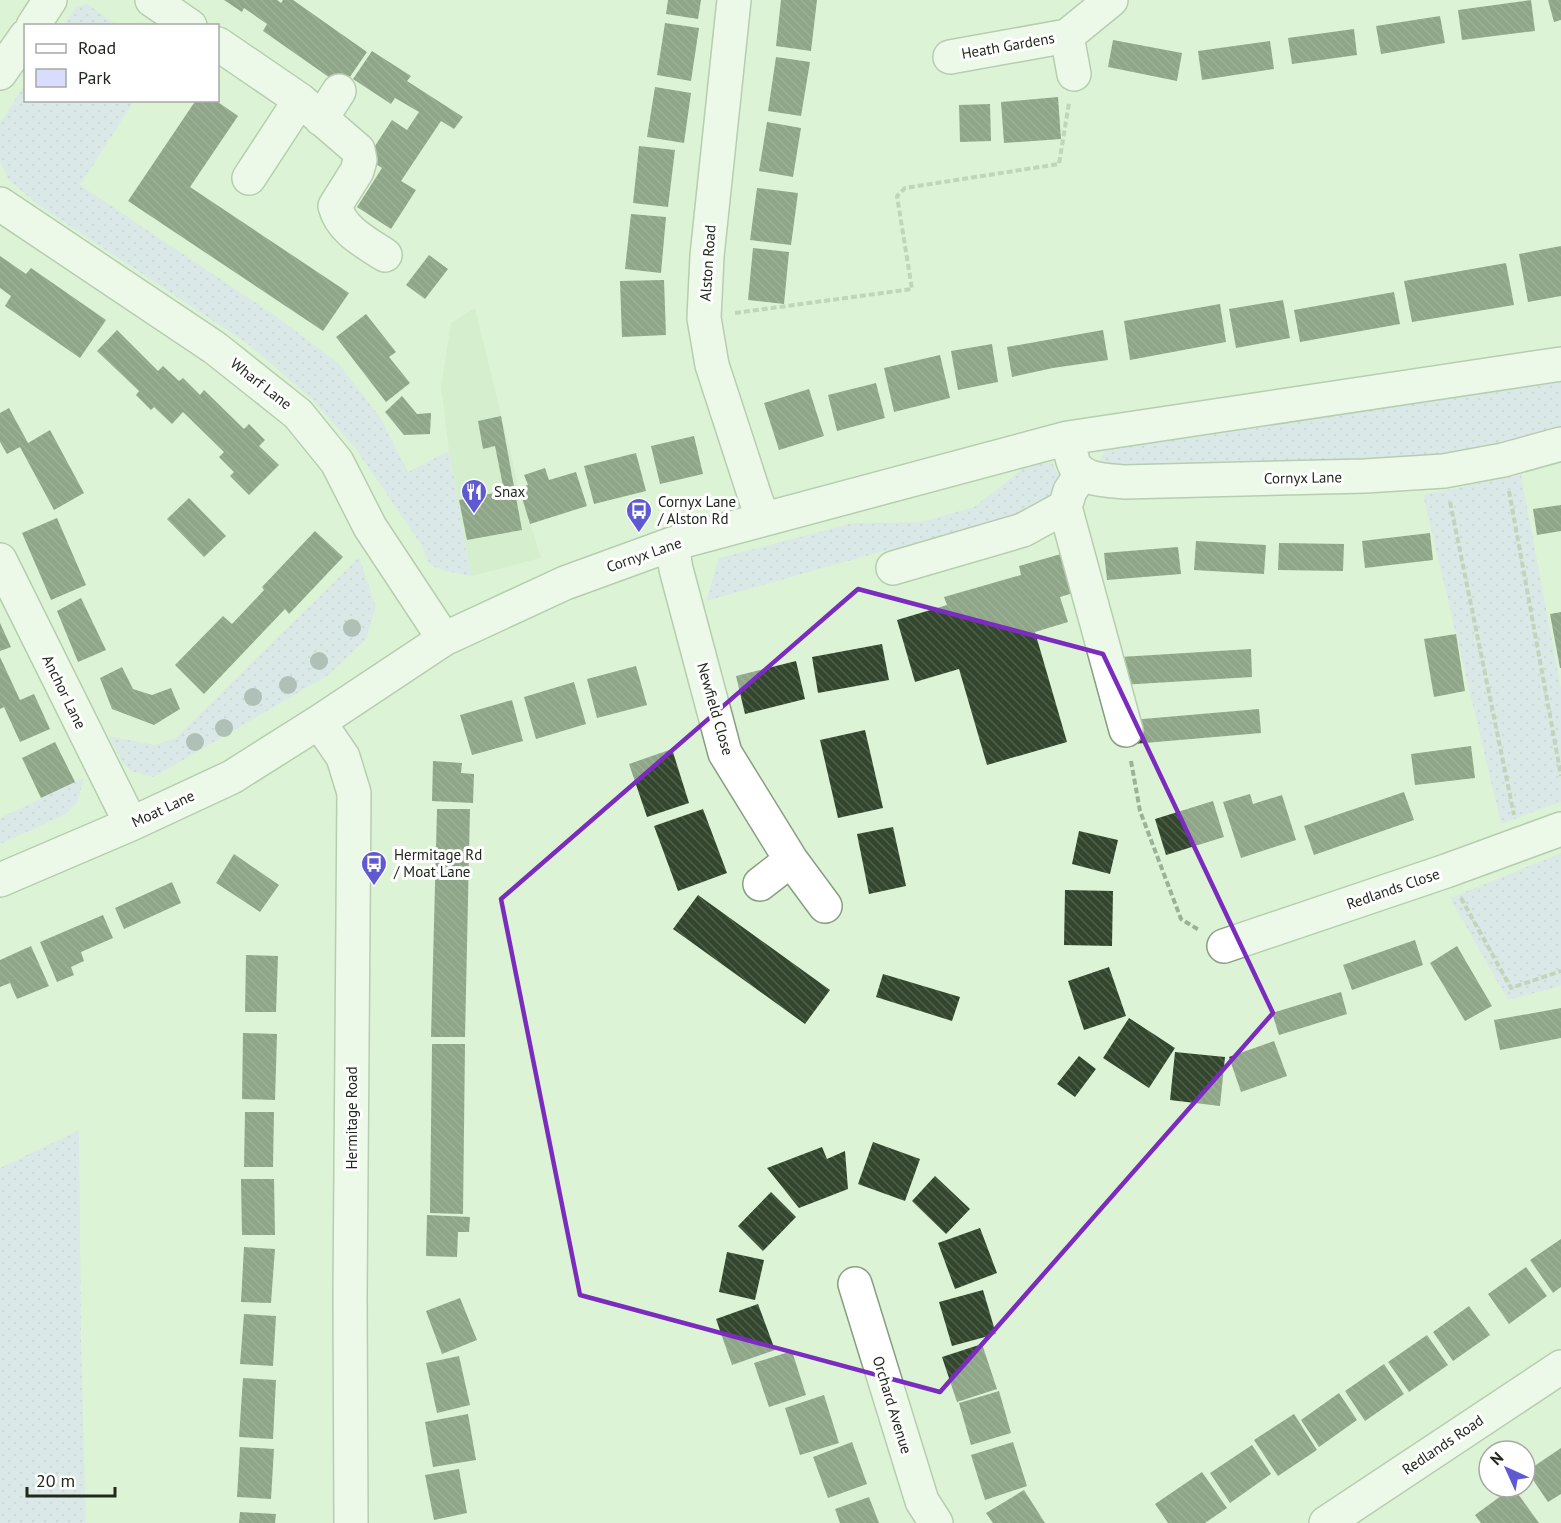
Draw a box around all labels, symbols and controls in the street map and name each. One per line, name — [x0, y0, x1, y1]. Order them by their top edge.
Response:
legend — [24, 24, 219, 102]
street label: Heath Gardens — [960, 28, 1056, 63]
text: Road — [78, 36, 116, 59]
text: Park — [78, 66, 111, 89]
street label: Alston Road — [695, 224, 720, 302]
street label: Wharf Lane — [227, 354, 296, 413]
street label: Cornyx Lane — [1264, 467, 1342, 488]
restaurant icon: Snax — [459, 477, 489, 515]
place label: Snax — [494, 482, 526, 501]
place label: Cornyx Lane / Alston Rd — [657, 492, 736, 528]
bus stop icon: Cornyx Lane / Alston Rd — [624, 496, 654, 534]
street label: Cornyx Lane — [604, 533, 684, 576]
street label: Anchor Lane — [38, 652, 90, 732]
street label: Newfield Close — [693, 660, 738, 757]
street label: Moat Lane — [128, 786, 197, 831]
place label: Hermitage Rd / Moat Lane — [393, 845, 482, 881]
bus stop icon: Hermitage Rd / Moat Lane — [359, 849, 389, 887]
street label: Redlands Close — [1344, 864, 1442, 913]
street label: Hermitage Road — [342, 1067, 361, 1169]
street label: Orchard Avenue — [869, 1354, 916, 1456]
street label: Redlands Road — [1398, 1410, 1487, 1479]
north arrow — [1477, 1439, 1537, 1499]
text: N — [1486, 1448, 1507, 1469]
scale bar — [27, 1460, 116, 1498]
text: 20 m — [36, 1469, 75, 1492]

